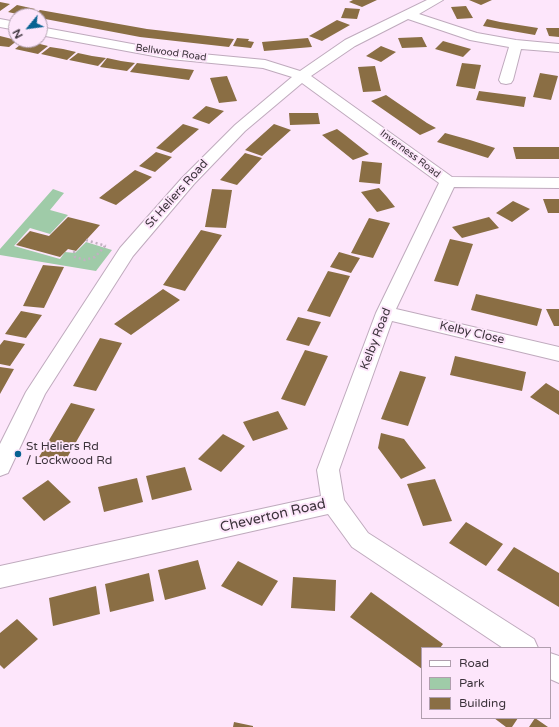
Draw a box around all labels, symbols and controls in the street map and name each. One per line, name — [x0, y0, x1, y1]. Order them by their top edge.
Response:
north arrow — [8, 8, 48, 48]
text: N — [10, 27, 26, 41]
street label: Bellwood Road — [135, 42, 207, 64]
street label: Inverness Road — [377, 127, 443, 181]
street label: St Heliers Road — [143, 157, 211, 231]
street label: Kelby Road — [358, 306, 394, 372]
street label: Kelby Close — [438, 319, 506, 347]
place label: St Heliers Rd / Lockwood Rd — [26, 440, 112, 468]
marker: St Heliers Rd / Lockwood Rd — [13, 449, 23, 459]
street label: Cheverton Road — [219, 496, 327, 536]
legend — [421, 647, 551, 719]
text: Road — [459, 656, 489, 670]
text: Park — [459, 676, 485, 690]
text: Building — [459, 696, 506, 710]

